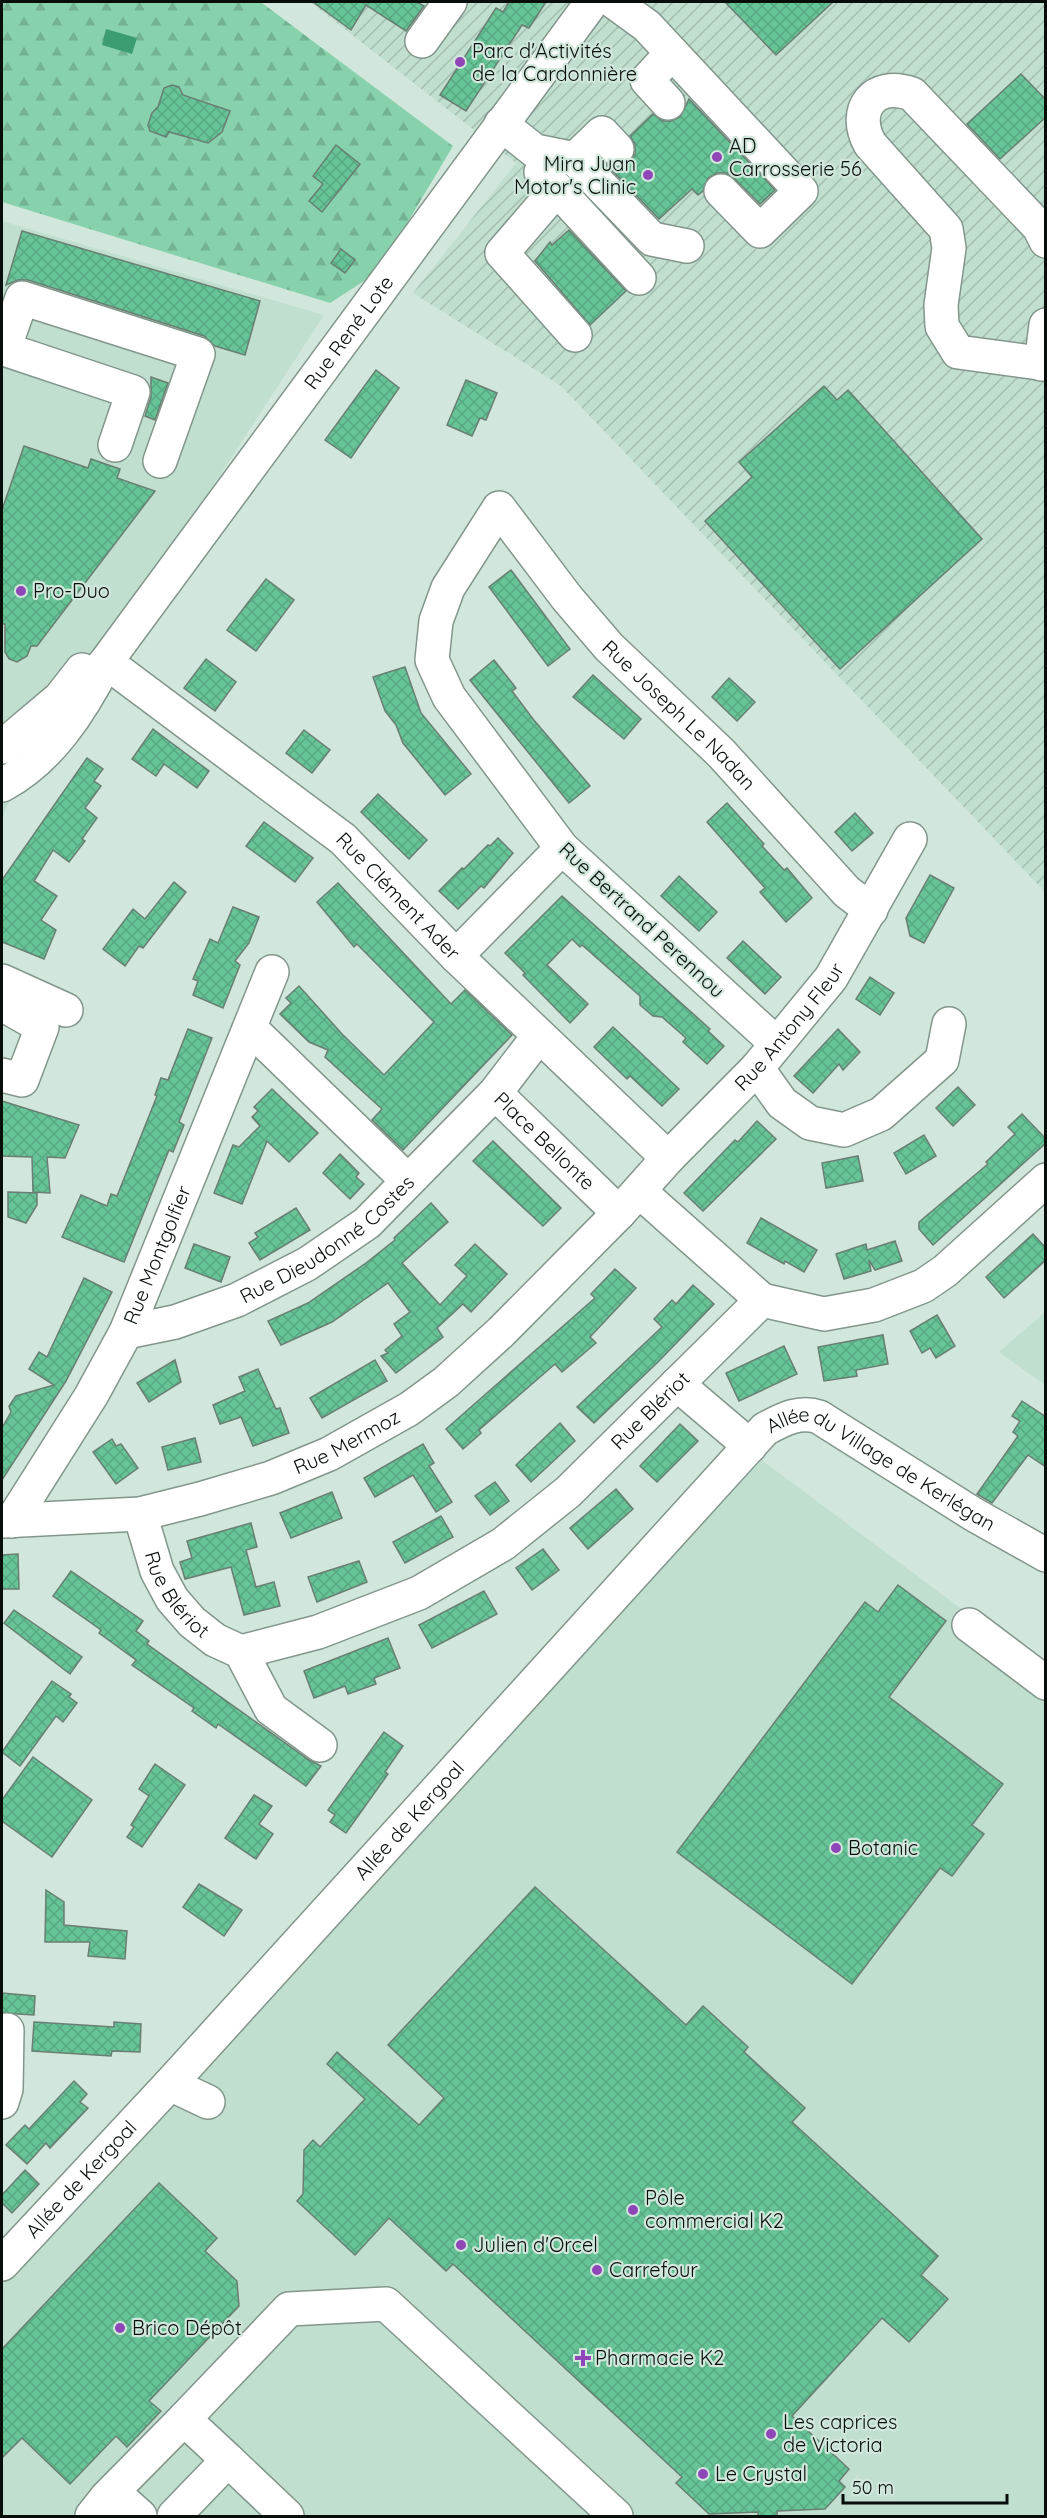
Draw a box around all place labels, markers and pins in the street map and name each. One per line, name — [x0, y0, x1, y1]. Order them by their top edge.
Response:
place label: Parc d'Activités de la Cardonnière — [472, 38, 637, 86]
marker: Parc d'Activités de la Cardonnière — [453, 55, 467, 69]
place label: AD Carrosserie 56 — [729, 133, 862, 181]
marker: AD Carrosserie 56 — [710, 150, 724, 164]
place label: Mira Juan Motor's Clinic — [514, 151, 636, 199]
marker: Mira Juan Motor's Clinic — [641, 168, 655, 182]
place label: Pro-Duo — [33, 578, 110, 603]
marker: Pro-Duo — [14, 584, 28, 598]
place label: Botanic — [848, 1835, 918, 1860]
marker: Botanic — [829, 1841, 843, 1855]
place label: Pôle commercial K2 — [645, 2185, 784, 2233]
marker: Pôle commercial K2 — [626, 2203, 640, 2217]
place label: Julien d'Orcel — [473, 2232, 598, 2257]
marker: Julien d'Orcel — [454, 2238, 468, 2252]
place label: Carrefour — [609, 2257, 698, 2282]
marker: Carrefour — [590, 2263, 604, 2277]
place label: Brico Dépôt — [132, 2315, 242, 2340]
marker: Brico Dépôt — [113, 2321, 127, 2335]
place label: Pharmacie K2 — [595, 2345, 724, 2370]
marker: Pharmacie K2 — [576, 2351, 590, 2365]
place label: Les caprices de Victoria — [783, 2409, 897, 2457]
marker: Les caprices de Victoria — [764, 2427, 778, 2441]
place label: Le Crystal — [715, 2461, 807, 2486]
marker: Le Crystal — [696, 2467, 710, 2481]

